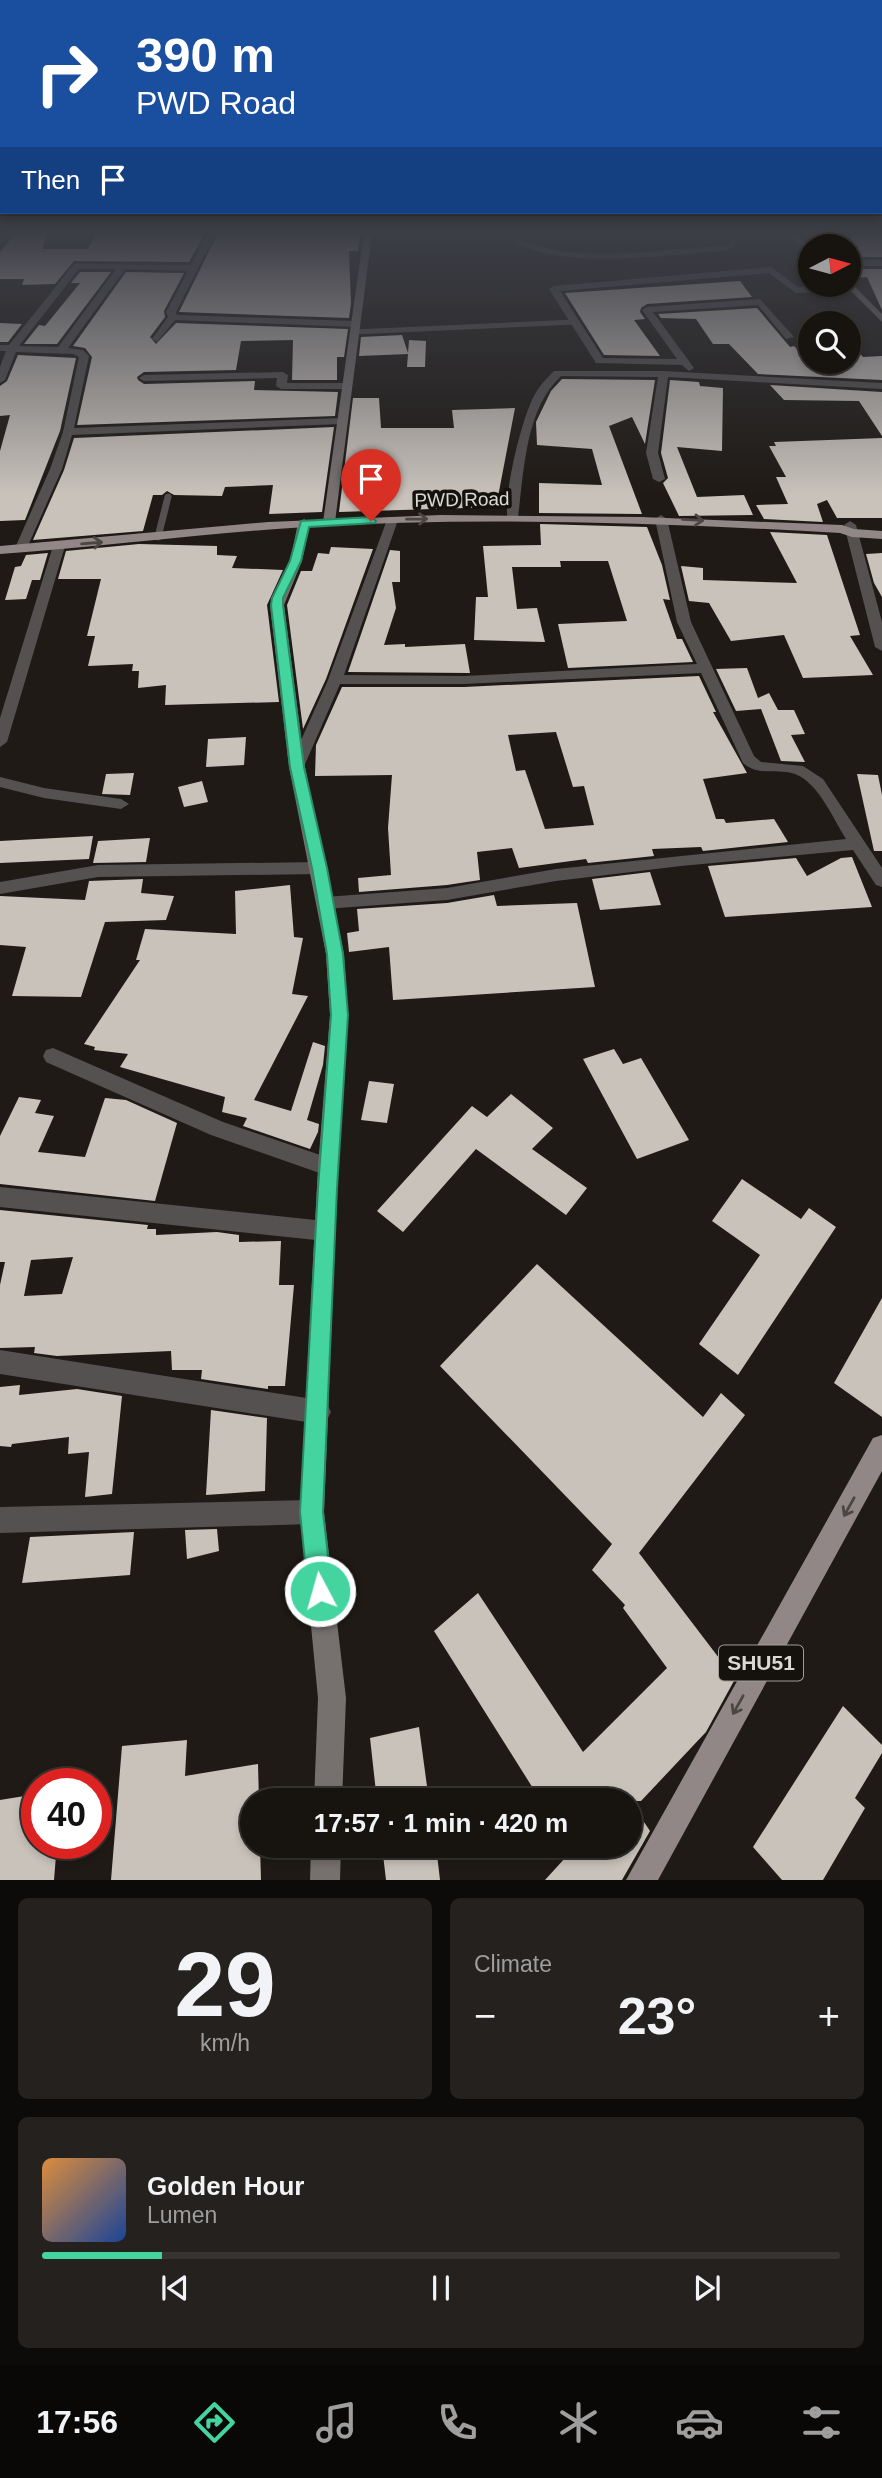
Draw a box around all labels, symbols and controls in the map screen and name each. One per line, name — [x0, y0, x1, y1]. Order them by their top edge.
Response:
icon: right — [21, 28, 112, 119]
text: 390 m — [136, 28, 275, 82]
text: PWD Road — [136, 85, 296, 121]
icon: arrive — [94, 161, 132, 199]
text: Then — [21, 165, 80, 195]
north arrow — [798, 234, 861, 298]
map controls — [798, 234, 861, 374]
button: search — [798, 311, 861, 374]
pin — [341, 449, 401, 521]
icon: arrive — [352, 460, 390, 498]
street label: PWD Road — [414, 488, 510, 511]
one-way arrow — [405, 513, 428, 526]
one-way arrow — [682, 514, 705, 527]
one-way arrow — [81, 536, 103, 549]
one-way arrow — [842, 1496, 856, 1516]
position arrow — [283, 1554, 357, 1628]
road number: SHU51 — [719, 1646, 803, 1680]
one-way arrow — [731, 1695, 745, 1715]
speed limit sign: 40 — [21, 1768, 112, 1859]
text: 17:57 · 1 min · 420 m — [314, 1808, 568, 1838]
text: 29 — [174, 1934, 276, 2035]
text: Climate — [474, 1951, 552, 1977]
text: 23° — [618, 1987, 696, 2045]
text: − — [474, 1995, 496, 2037]
text: + — [818, 1995, 840, 2037]
text: km/h — [200, 2030, 250, 2056]
text: Golden Hour — [147, 2171, 304, 2201]
text: Lumen — [147, 2202, 217, 2228]
icon: previous — [156, 2269, 194, 2307]
icon: pause — [422, 2269, 460, 2307]
icon: next — [688, 2269, 726, 2307]
icon: directions — [190, 2398, 239, 2447]
icon: music — [312, 2398, 361, 2447]
icon: phone — [433, 2398, 482, 2447]
icon: climate — [554, 2398, 603, 2447]
icon: car — [675, 2398, 724, 2447]
icon: filters — [797, 2398, 846, 2447]
text: 17:56 — [36, 2404, 118, 2440]

